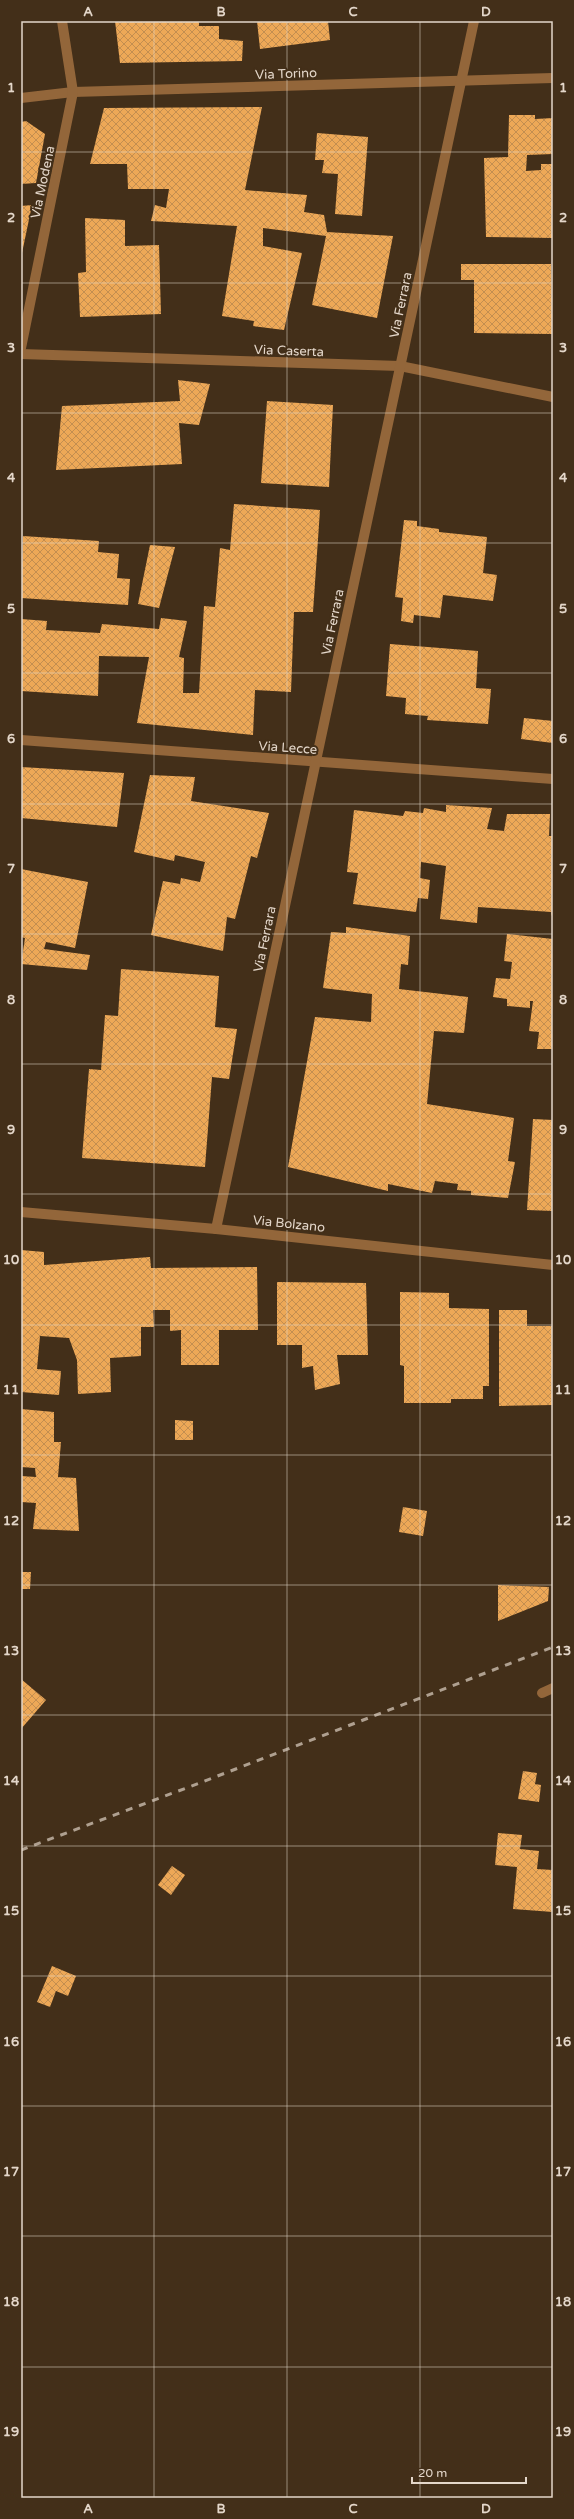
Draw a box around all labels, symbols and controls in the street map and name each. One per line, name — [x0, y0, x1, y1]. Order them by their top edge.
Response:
text: A — [83, 4, 93, 20]
text: B — [216, 4, 226, 20]
text: C — [348, 4, 358, 20]
text: D — [481, 4, 491, 20]
street label: Via Torino — [255, 65, 317, 83]
text: 1 — [7, 80, 15, 96]
text: 1 — [559, 80, 567, 96]
street label: Via Modena — [27, 144, 58, 220]
text: 2 — [7, 210, 15, 226]
text: 2 — [559, 210, 567, 226]
street label: Via Ferrara — [386, 271, 416, 340]
text: 3 — [7, 340, 15, 356]
text: 3 — [559, 340, 567, 356]
street label: Via Caserta — [254, 342, 324, 360]
text: 4 — [7, 470, 16, 486]
text: 4 — [559, 470, 568, 486]
street label: Via Ferrara — [318, 588, 348, 657]
text: 5 — [7, 601, 15, 617]
text: 5 — [559, 601, 567, 617]
text: 6 — [7, 731, 15, 747]
text: 6 — [559, 731, 567, 747]
street label: Via Lecce — [258, 738, 318, 758]
text: 7 — [7, 861, 15, 877]
text: 7 — [559, 861, 567, 877]
street label: Via Ferrara — [250, 905, 280, 974]
text: 8 — [7, 992, 15, 1008]
text: 8 — [559, 992, 567, 1008]
text: 9 — [7, 1122, 15, 1138]
text: 9 — [559, 1122, 567, 1138]
street label: Via Bolzano — [252, 1212, 326, 1236]
text: 10 — [3, 1252, 19, 1268]
text: 10 — [555, 1252, 571, 1268]
text: 11 — [3, 1382, 19, 1398]
text: 11 — [555, 1382, 571, 1398]
text: 12 — [3, 1513, 19, 1529]
text: 12 — [555, 1513, 571, 1529]
text: 13 — [3, 1643, 19, 1659]
text: 13 — [555, 1643, 571, 1659]
text: 14 — [3, 1773, 20, 1789]
text: 14 — [555, 1773, 572, 1789]
text: 15 — [3, 1903, 19, 1919]
text: 15 — [555, 1903, 571, 1919]
text: 16 — [3, 2034, 19, 2050]
text: 16 — [555, 2034, 571, 2050]
text: 17 — [3, 2164, 19, 2180]
text: 17 — [555, 2164, 571, 2180]
text: 18 — [3, 2294, 19, 2310]
text: 18 — [555, 2294, 571, 2310]
text: 19 — [3, 2424, 19, 2440]
text: 19 — [555, 2424, 571, 2440]
scale bar — [412, 2459, 526, 2485]
text: 20 m — [418, 2466, 447, 2480]
text: A — [83, 2501, 93, 2517]
text: B — [216, 2501, 226, 2517]
text: C — [348, 2501, 358, 2517]
text: D — [481, 2501, 491, 2517]

